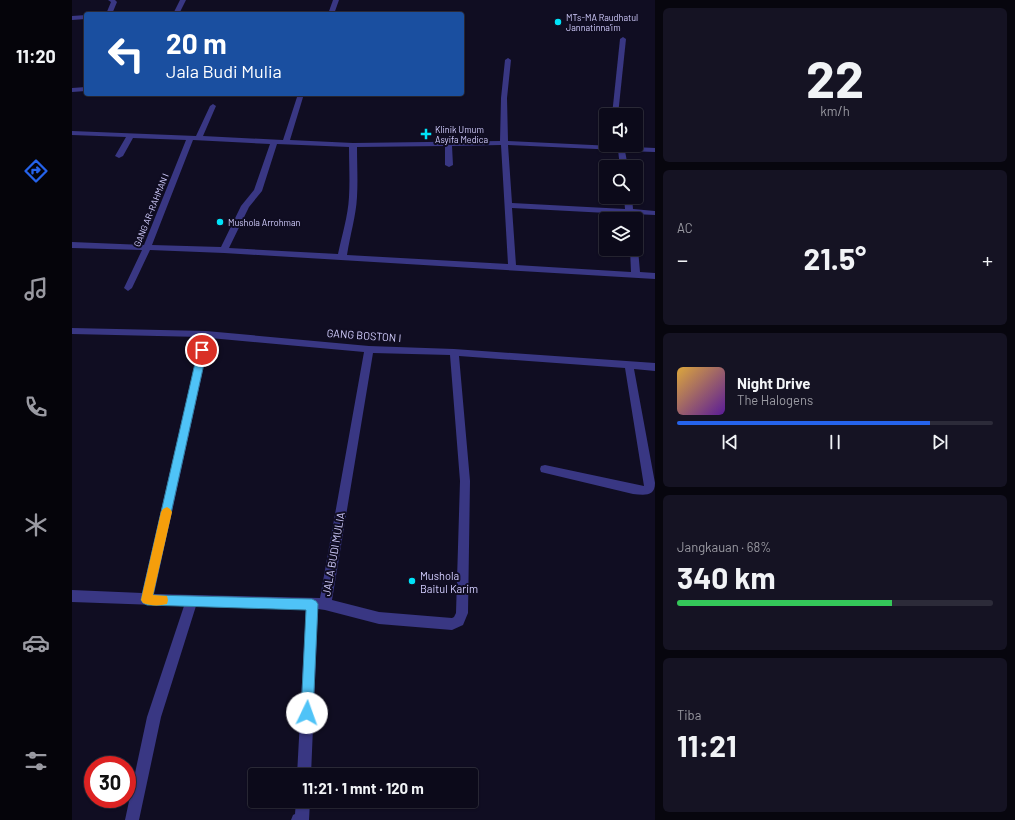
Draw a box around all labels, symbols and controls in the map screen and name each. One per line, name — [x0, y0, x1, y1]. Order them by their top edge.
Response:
place label: MTs-MA Raudhatul Jannatinna'im — [566, 12, 638, 33]
marker: MTs-MA Raudhatul Jannatinna'im — [553, 17, 563, 27]
text: 20 m — [166, 26, 227, 60]
icon: left — [100, 28, 152, 80]
text: 11:20 — [16, 45, 56, 67]
text: 22 — [806, 46, 864, 108]
text: Jala Budi Mulia — [166, 60, 282, 82]
text: km/h — [820, 103, 850, 119]
map controls — [599, 108, 643, 256]
button: sound — [599, 108, 643, 152]
place label: Klinik Umum Asyifa Medica — [435, 124, 488, 145]
marker: Klinik Umum Asyifa Medica — [420, 128, 432, 140]
icon: directions — [22, 157, 50, 185]
button: search — [599, 160, 643, 204]
street label: GANG AR-RAHMAN I — [131, 172, 171, 248]
button: layers — [599, 212, 643, 256]
marker: Mushola Arrohman — [215, 217, 225, 227]
place label: Mushola Arrohman — [228, 217, 301, 228]
text: AC — [677, 220, 693, 236]
text: 21.5° — [804, 240, 866, 276]
text: − — [677, 246, 688, 272]
text: + — [982, 246, 993, 272]
icon: music — [22, 275, 50, 303]
street label: GANG BOSTON I — [326, 326, 402, 344]
pin — [185, 333, 219, 367]
icon: arrive — [191, 339, 213, 361]
text: Night Drive — [737, 374, 810, 392]
text: The Halogens — [737, 392, 813, 408]
icon: phone — [22, 393, 50, 421]
icon: previous — [719, 431, 741, 453]
icon: pause — [824, 431, 846, 453]
icon: next — [929, 431, 951, 453]
icon: climate — [22, 511, 50, 539]
street label: JALA BUDI MULIA — [319, 511, 347, 597]
text: Jangkauan · 68% — [677, 539, 771, 555]
text: 340 km — [677, 559, 776, 595]
place label: Mushola Baitul Karim — [420, 569, 478, 595]
marker: Mushola Baitul Karim — [407, 576, 417, 586]
icon: car — [22, 629, 50, 657]
position arrow — [286, 692, 328, 734]
text: Tiba — [677, 707, 701, 723]
text: 11:21 — [677, 727, 737, 763]
icon: filters — [22, 747, 50, 775]
speed limit sign: 30 — [84, 756, 136, 808]
text: 11:21 · 1 mnt · 120 m — [302, 779, 424, 797]

